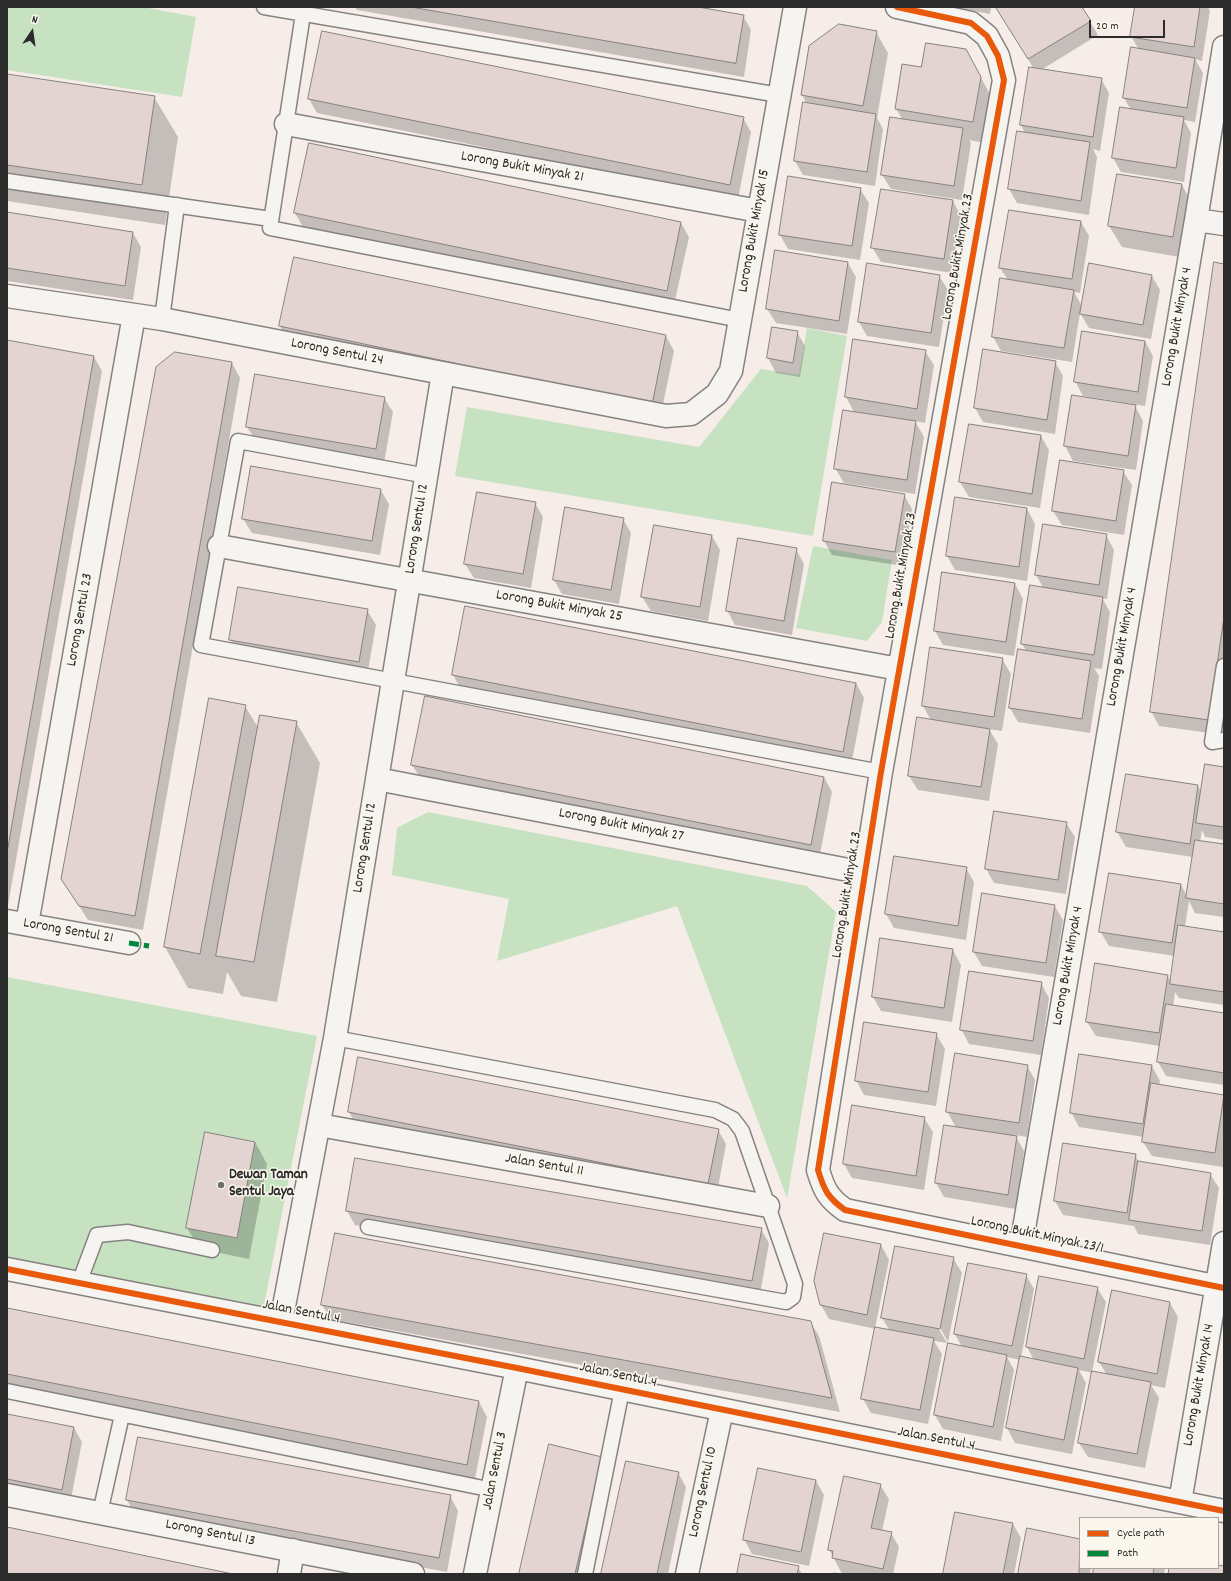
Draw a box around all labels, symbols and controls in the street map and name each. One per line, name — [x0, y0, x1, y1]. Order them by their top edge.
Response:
north arrow — [12, 12, 52, 52]
text: N — [30, 12, 39, 29]
scale bar — [1091, 12, 1167, 38]
text: 20 m — [1096, 18, 1119, 35]
street label: Lorong Bukit Minyak 21 — [459, 148, 585, 188]
street label: Lorong Bukit Minyak 15 — [735, 168, 775, 294]
street label: Lorong Bukit Minyak 23 — [939, 193, 979, 321]
street label: Lorong Bukit Minyak 4 — [1159, 266, 1197, 388]
street label: Lorong Sentul 24 — [289, 335, 385, 371]
street label: Lorong Sentul 12 — [402, 483, 434, 575]
street label: Lorong Bukit Minyak 23 — [882, 512, 922, 640]
street label: Lorong Sentul 23 — [64, 572, 98, 668]
street label: Lorong Bukit Minyak 4 — [1104, 586, 1142, 708]
street label: Lorong Bukit Minyak 25 — [494, 587, 624, 627]
street label: Lorong Sentul 12 — [350, 802, 382, 894]
street label: Lorong Bukit Minyak 27 — [557, 805, 685, 847]
street label: Lorong Bukit Minyak 23 — [829, 830, 867, 960]
street label: Lorong Bukit Minyak 4 — [1050, 905, 1088, 1027]
street label: Lorong Sentul 21 — [22, 915, 114, 949]
street label: Jalan Sentul 11 — [503, 1150, 585, 1182]
place label: Dewan Taman Sentul Jaya — [229, 1167, 308, 1202]
marker: Dewan Taman Sentul Jaya — [216, 1180, 226, 1190]
street label: Lorong Bukit Minyak 23/1 — [969, 1213, 1105, 1259]
street label: Jalan Sentul 4 — [261, 1297, 341, 1329]
street label: Lorong Bukit Minyak 14 — [1180, 1322, 1220, 1448]
street label: Jalan Sentul 4 — [578, 1359, 658, 1393]
street label: Jalan Sentul 4 — [896, 1424, 976, 1456]
street label: Jalan Sentul 3 — [480, 1430, 512, 1512]
street label: Lorong Sentul 10 — [686, 1445, 722, 1539]
street label: Lorong Sentul 13 — [164, 1516, 256, 1552]
legend — [1079, 1517, 1219, 1569]
text: Cycle path — [1117, 1525, 1165, 1542]
text: Path — [1117, 1545, 1138, 1562]

